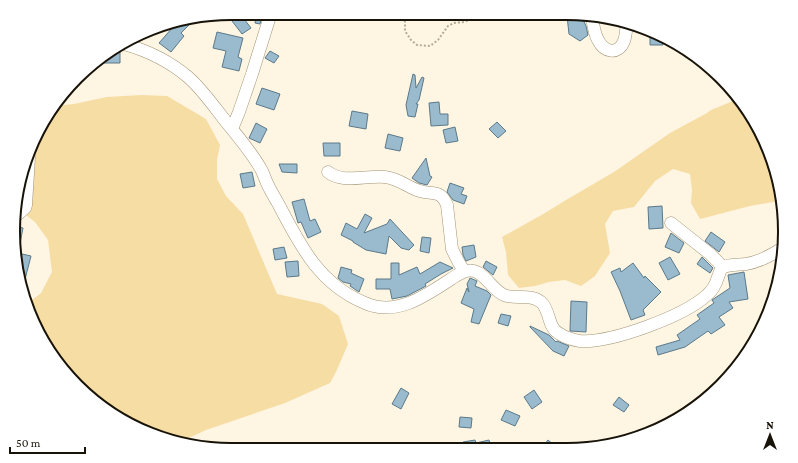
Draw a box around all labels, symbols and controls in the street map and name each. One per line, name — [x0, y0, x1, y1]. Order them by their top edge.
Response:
north arrow — [750, 415, 790, 455]
text: N — [766, 419, 774, 431]
scale bar — [10, 429, 85, 455]
text: 50 m — [16, 436, 41, 450]

